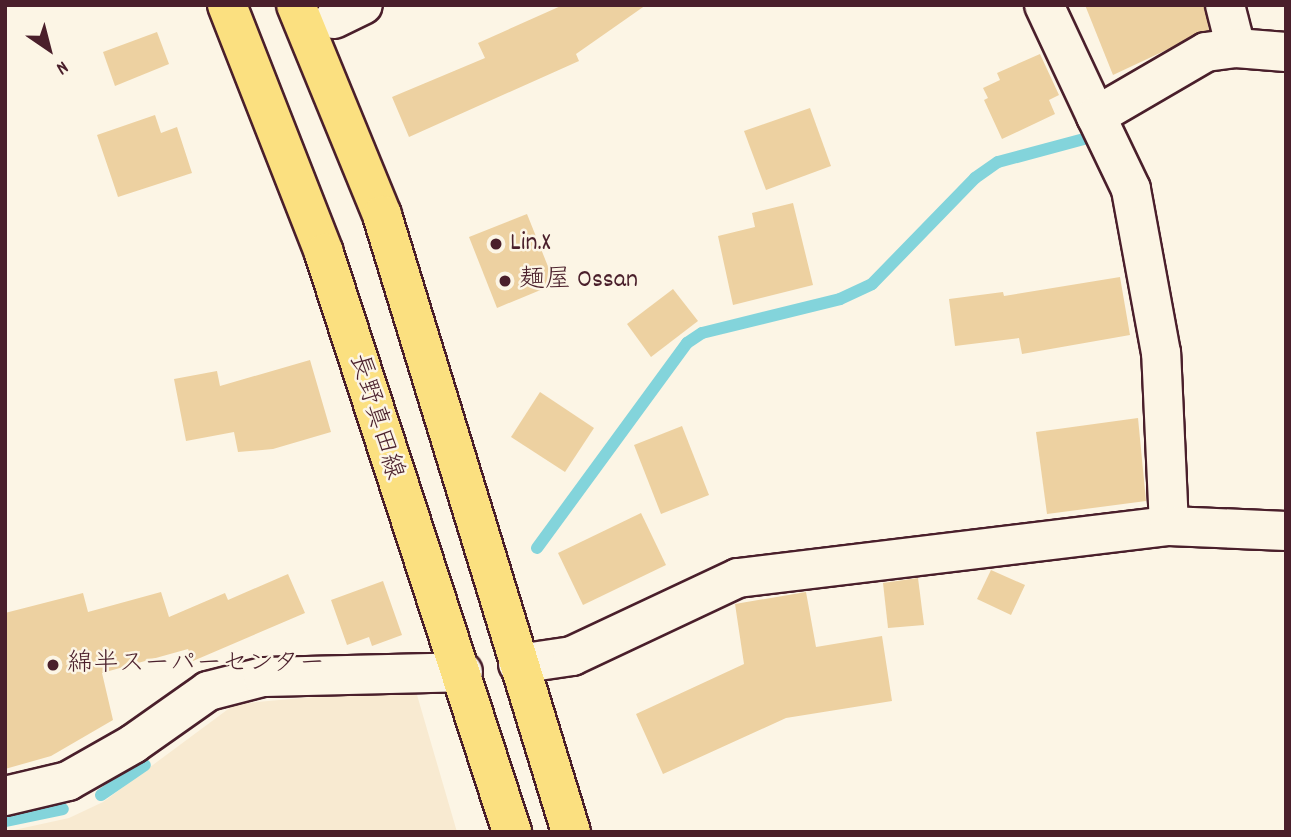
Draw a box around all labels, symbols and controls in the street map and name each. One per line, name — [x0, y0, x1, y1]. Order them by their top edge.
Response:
north arrow — [14, 14, 84, 84]
text: N — [50, 53, 73, 80]
place label: Lin.X — [510, 228, 551, 260]
marker: Lin.X — [488, 236, 504, 252]
place label: 麺屋 Ossan — [519, 265, 638, 297]
marker: 麺屋 Ossan — [497, 273, 513, 289]
street label: 長野真田線 — [341, 350, 409, 484]
place label: 綿半スーパーセンター — [67, 649, 326, 681]
marker: 綿半スーパーセンター — [45, 657, 61, 673]

